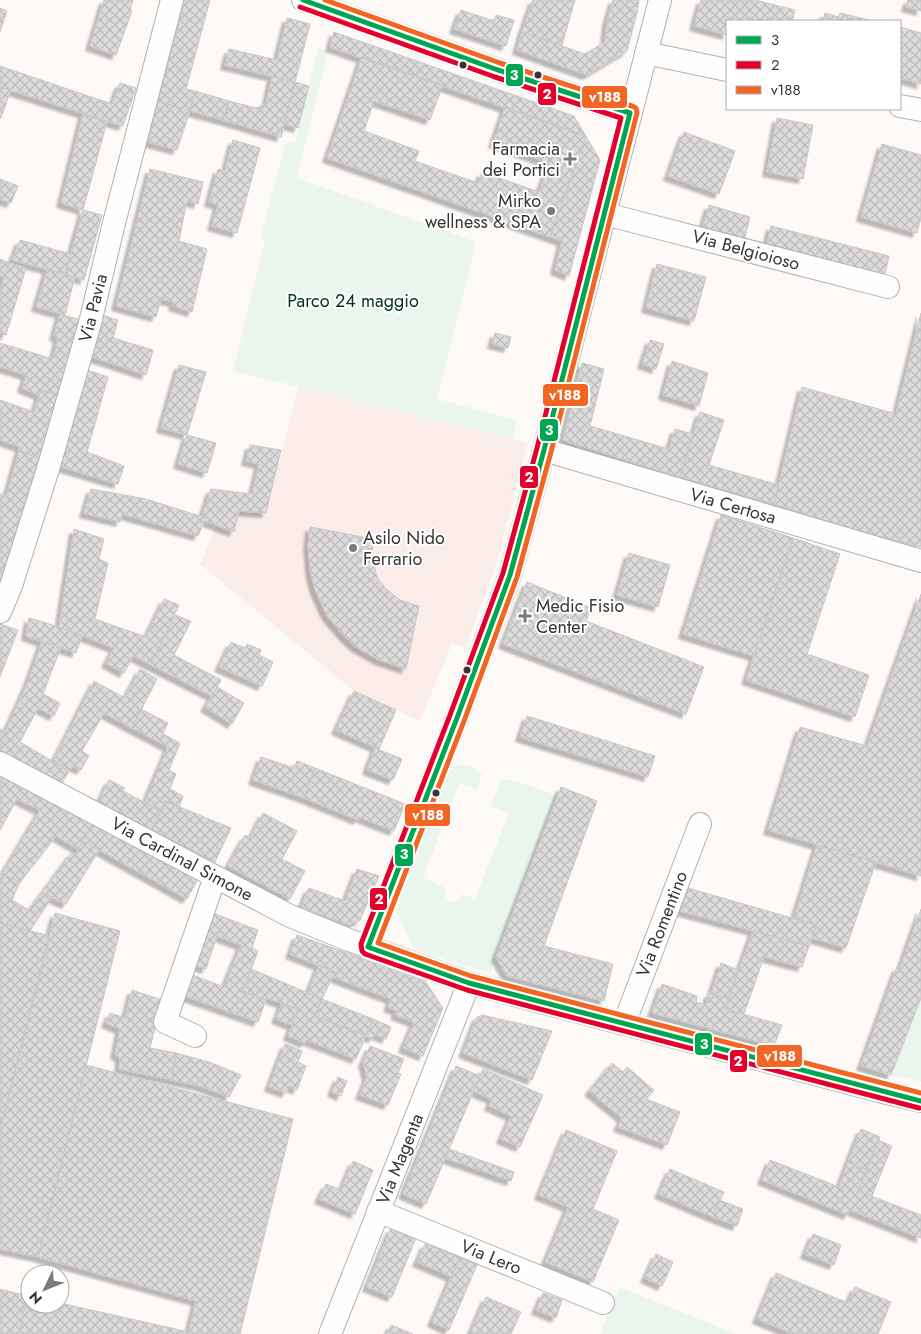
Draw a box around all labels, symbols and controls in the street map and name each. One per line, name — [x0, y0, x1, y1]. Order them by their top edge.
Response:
legend — [726, 20, 901, 110]
text: 3 — [771, 29, 779, 51]
text: 2 — [771, 54, 780, 76]
unlabelled marker — [458, 60, 468, 70]
line badge: 3 — [505, 63, 524, 87]
text: 3 — [510, 65, 519, 85]
unlabelled marker — [533, 70, 543, 80]
text: v188 — [771, 79, 801, 101]
line badge: 2 — [537, 82, 557, 106]
text: 2 — [542, 84, 552, 104]
line badge: v188 — [581, 85, 628, 109]
text: v188 — [588, 87, 621, 107]
place label: Farmacia dei Portici — [483, 136, 560, 183]
marker: Farmacia dei Portici — [564, 153, 576, 165]
place label: Mirko wellness & SPA — [425, 188, 541, 235]
marker: Mirko wellness & SPA — [545, 205, 557, 217]
street label: Via Belgioioso — [689, 223, 803, 277]
street label: Via Pavia — [72, 271, 114, 345]
park label: Parco 24 maggio — [287, 288, 419, 314]
line badge: v188 — [542, 383, 589, 407]
text: v188 — [548, 385, 581, 405]
line badge: 3 — [539, 418, 559, 442]
text: 3 — [545, 420, 554, 440]
line badge: 2 — [519, 465, 539, 489]
text: 2 — [524, 467, 534, 487]
street label: Via Certosa — [687, 481, 779, 531]
place label: Asilo Nido Ferrario — [363, 525, 445, 572]
marker: Asilo Nido Ferrario — [347, 542, 359, 554]
place label: Medic Fisio Center — [536, 593, 624, 640]
marker: Medic Fisio Center — [518, 609, 532, 623]
unlabelled marker — [462, 665, 472, 675]
unlabelled marker — [431, 788, 441, 798]
line badge: v188 — [404, 803, 451, 827]
text: v188 — [411, 805, 444, 825]
street label: Via Cardinal Simone — [106, 811, 258, 907]
line badge: 3 — [394, 843, 414, 867]
text: 3 — [400, 844, 409, 864]
street label: Via Romentino — [630, 867, 694, 981]
line badge: 2 — [369, 887, 388, 911]
text: 2 — [374, 889, 384, 909]
line badge: 3 — [694, 1032, 713, 1056]
text: 3 — [700, 1034, 709, 1054]
line badge: v188 — [756, 1044, 803, 1068]
text: v188 — [763, 1046, 796, 1066]
line badge: 2 — [729, 1049, 748, 1073]
text: 2 — [733, 1051, 743, 1071]
street label: Via Magenta — [370, 1110, 430, 1208]
street label: Via Lero — [457, 1233, 526, 1281]
north arrow — [20, 1264, 70, 1314]
text: N — [24, 1287, 47, 1309]

